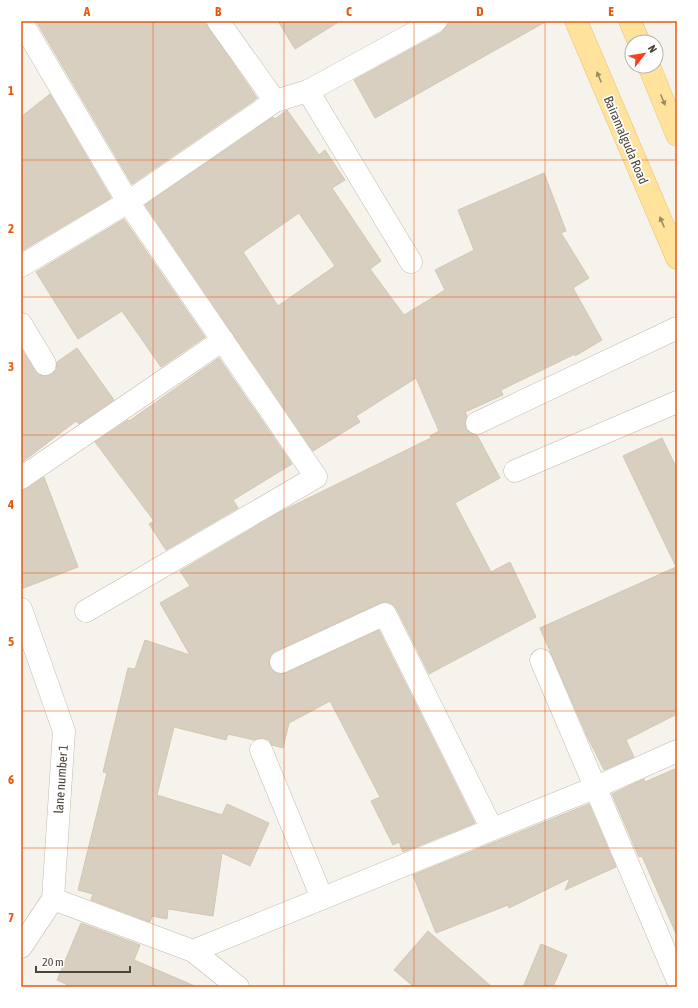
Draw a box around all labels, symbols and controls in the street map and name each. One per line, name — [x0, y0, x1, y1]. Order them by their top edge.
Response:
text: A — [83, 4, 91, 19]
text: B — [215, 4, 222, 19]
text: C — [346, 4, 352, 19]
text: D — [476, 4, 484, 19]
text: E — [608, 4, 614, 19]
north arrow — [624, 34, 664, 74]
text: N — [646, 43, 659, 55]
one-way arrow — [596, 71, 602, 82]
text: 1 — [8, 83, 14, 98]
street label: Bairamalguda Road — [601, 94, 651, 186]
one-way arrow — [660, 95, 666, 106]
one-way arrow — [658, 215, 664, 227]
text: 2 — [8, 221, 14, 236]
text: 3 — [8, 359, 14, 374]
text: 4 — [7, 497, 14, 512]
text: 5 — [8, 634, 14, 649]
street label: lane number 1 — [51, 744, 71, 814]
text: 6 — [8, 772, 14, 787]
text: 7 — [8, 910, 14, 925]
scale bar — [36, 948, 130, 974]
text: 20 m — [42, 955, 64, 969]

